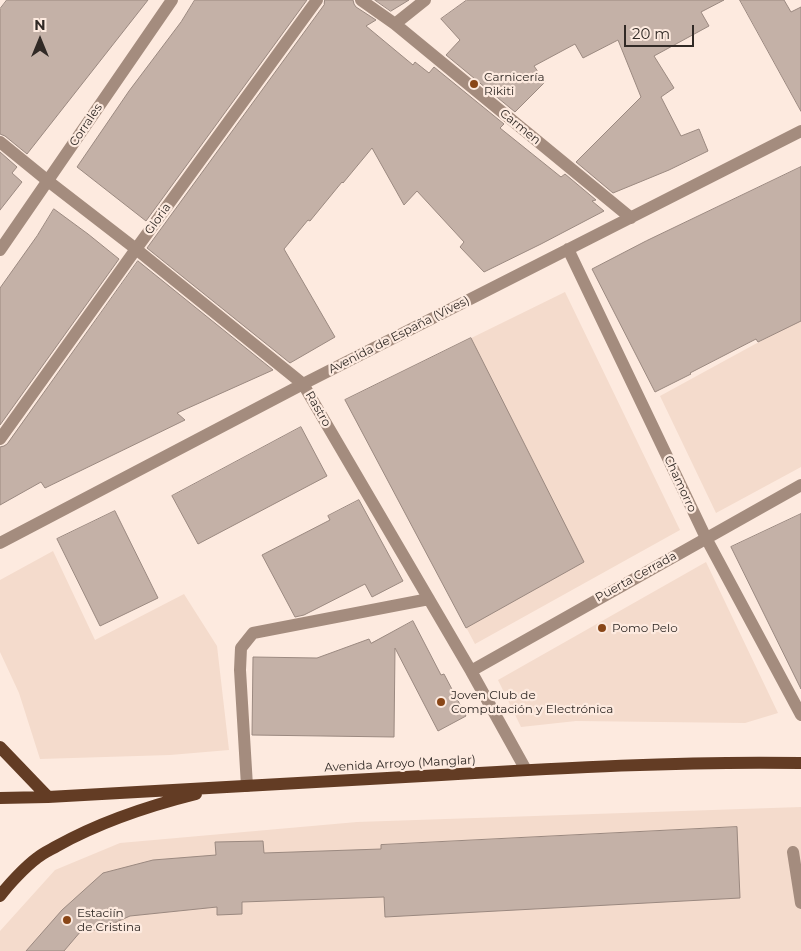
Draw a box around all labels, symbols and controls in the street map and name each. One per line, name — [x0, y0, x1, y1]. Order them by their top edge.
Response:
north arrow — [15, 15, 65, 65]
scale bar — [626, 15, 696, 47]
text: N — [34, 16, 46, 34]
text: 20 m — [632, 24, 670, 43]
place label: Carnicería Rikiti — [484, 70, 544, 98]
marker: Carnicería Rikiti — [468, 78, 480, 90]
street label: Corrales — [67, 101, 105, 149]
street label: Carmen — [497, 106, 543, 148]
street label: Gloria — [142, 201, 174, 237]
street label: Avenida de España (Vives) — [326, 293, 472, 377]
street label: Rastro — [302, 389, 334, 429]
street label: Chamorro — [661, 453, 699, 515]
street label: Puerta Cerrada — [593, 549, 679, 605]
place label: Pomo Pelo — [612, 621, 678, 635]
marker: Pomo Pelo — [596, 622, 608, 634]
place label: Joven Club de Computación y Electrónica — [451, 688, 613, 716]
marker: Joven Club de Computación y Electrónica — [435, 696, 447, 708]
street label: Avenida Arroyo (Manglar) — [324, 753, 476, 775]
place label: Estaciín de Cristina — [77, 906, 141, 934]
marker: Estaciín de Cristina — [61, 914, 73, 926]

